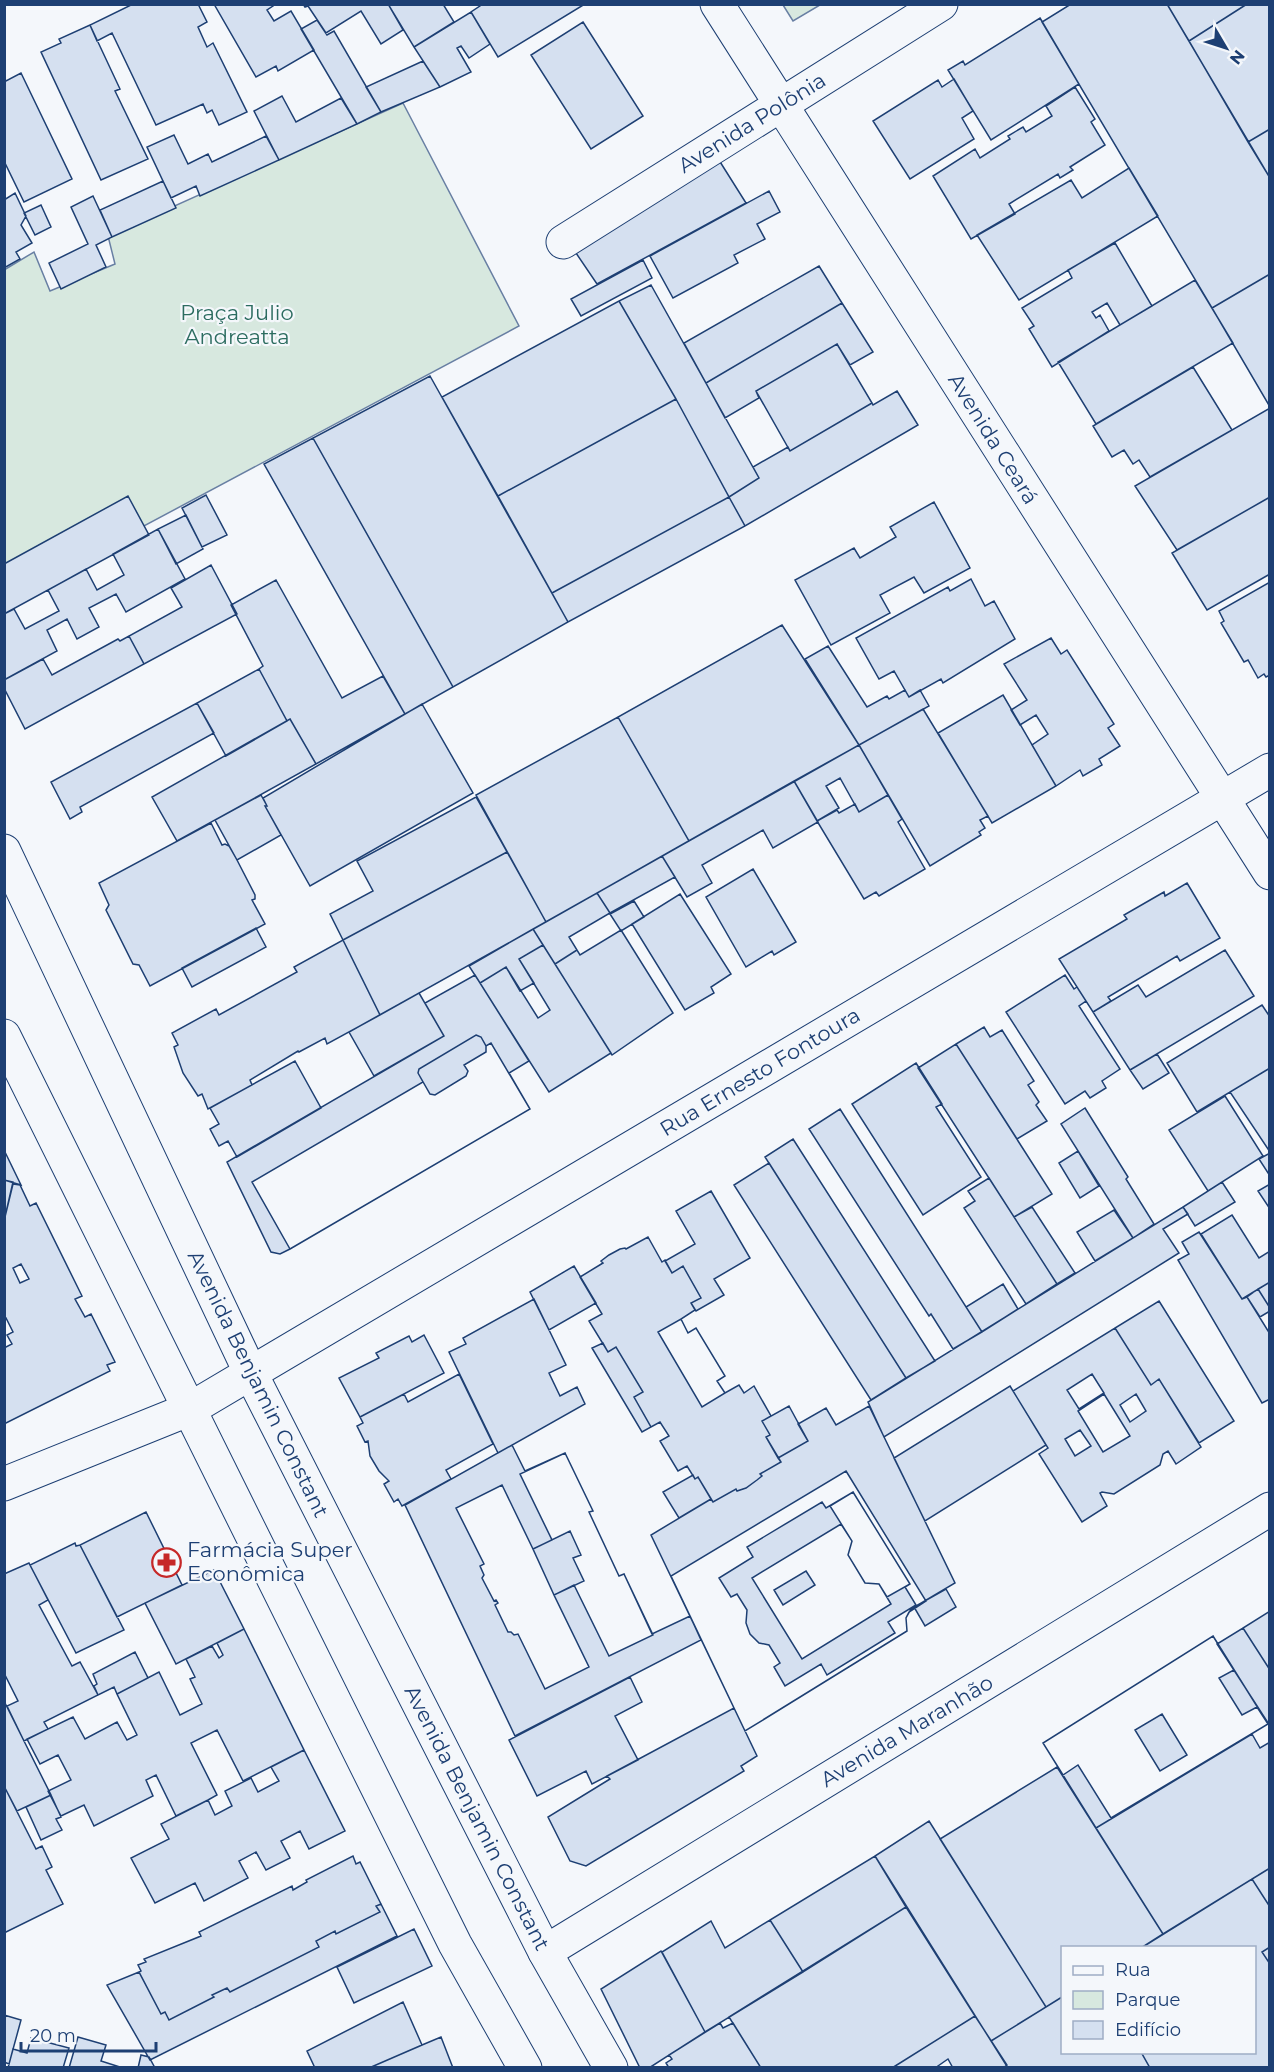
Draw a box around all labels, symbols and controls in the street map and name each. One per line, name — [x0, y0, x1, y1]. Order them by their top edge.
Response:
north arrow — [1196, 18, 1256, 78]
text: N — [1226, 46, 1249, 68]
street label: Avenida Polônia — [673, 67, 830, 178]
park label: Praça Julio Andreatta — [180, 300, 294, 349]
street label: Avenida Ceará — [943, 369, 1044, 509]
street label: Rua Ernesto Fontoura — [655, 1002, 864, 1141]
street label: Avenida Benjamin Constant — [183, 1246, 334, 1521]
place label: Farmácia Super Econômica — [187, 1537, 353, 1586]
pharmacy icon: Farmácia Super Econômica — [150, 1546, 182, 1578]
street label: Avenida Maranhão — [816, 1669, 997, 1792]
street label: Avenida Benjamin Constant — [400, 1681, 555, 1954]
legend — [1061, 1946, 1256, 2054]
text: Rua — [1115, 1959, 1151, 1981]
text: Parque — [1115, 1989, 1181, 2011]
scale bar — [21, 2015, 156, 2053]
text: Edifício — [1115, 2019, 1181, 2041]
text: 20 m — [30, 2025, 76, 2047]

